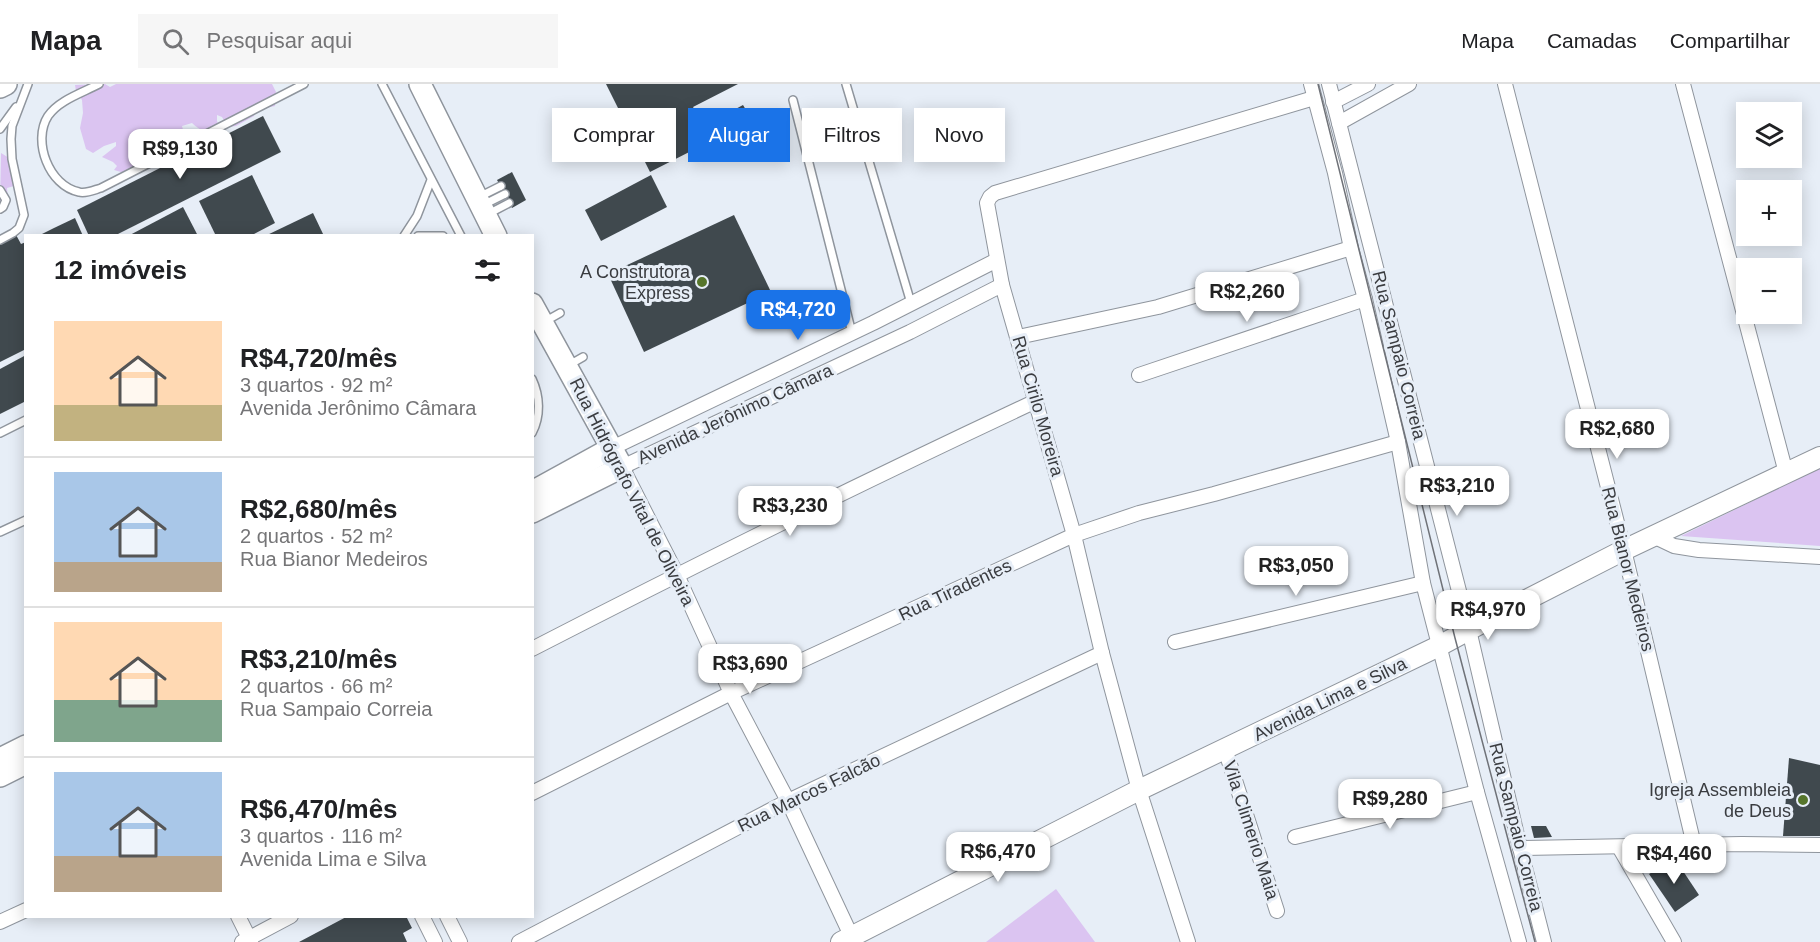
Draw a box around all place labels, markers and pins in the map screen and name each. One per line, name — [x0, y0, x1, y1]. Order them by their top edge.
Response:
pin: R$9,130 — [125, 129, 235, 180]
place label: A Construtora Express — [580, 262, 691, 303]
pin: R$2,260 — [1192, 272, 1302, 323]
marker: A Construtora Express — [695, 275, 709, 289]
pin: R$4,720 — [743, 290, 853, 341]
pin: R$2,680 — [1562, 409, 1672, 460]
pin: R$3,210 — [1402, 466, 1512, 517]
pin: R$3,230 — [735, 486, 845, 537]
pin: R$3,050 — [1241, 546, 1351, 597]
pin: R$4,970 — [1433, 590, 1543, 641]
pin: R$3,690 — [695, 644, 805, 695]
pin: R$9,280 — [1335, 779, 1445, 830]
place label: Igreja Assembleia de Deus — [1649, 780, 1792, 821]
marker: Igreja Assembleia de Deus — [1796, 793, 1810, 807]
pin: R$6,470 — [943, 832, 1053, 883]
pin: R$4,460 — [1619, 834, 1729, 885]

